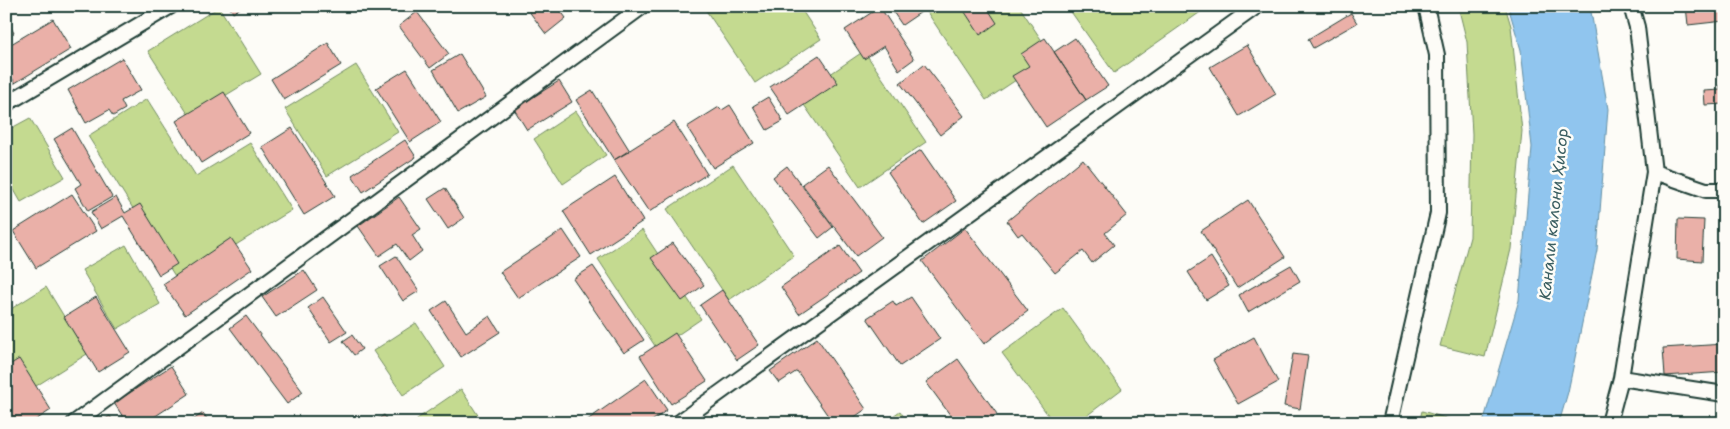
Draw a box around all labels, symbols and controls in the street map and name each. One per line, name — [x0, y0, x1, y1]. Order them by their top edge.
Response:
water label: Канали калони Ҳисор — [1534, 127, 1573, 301]

